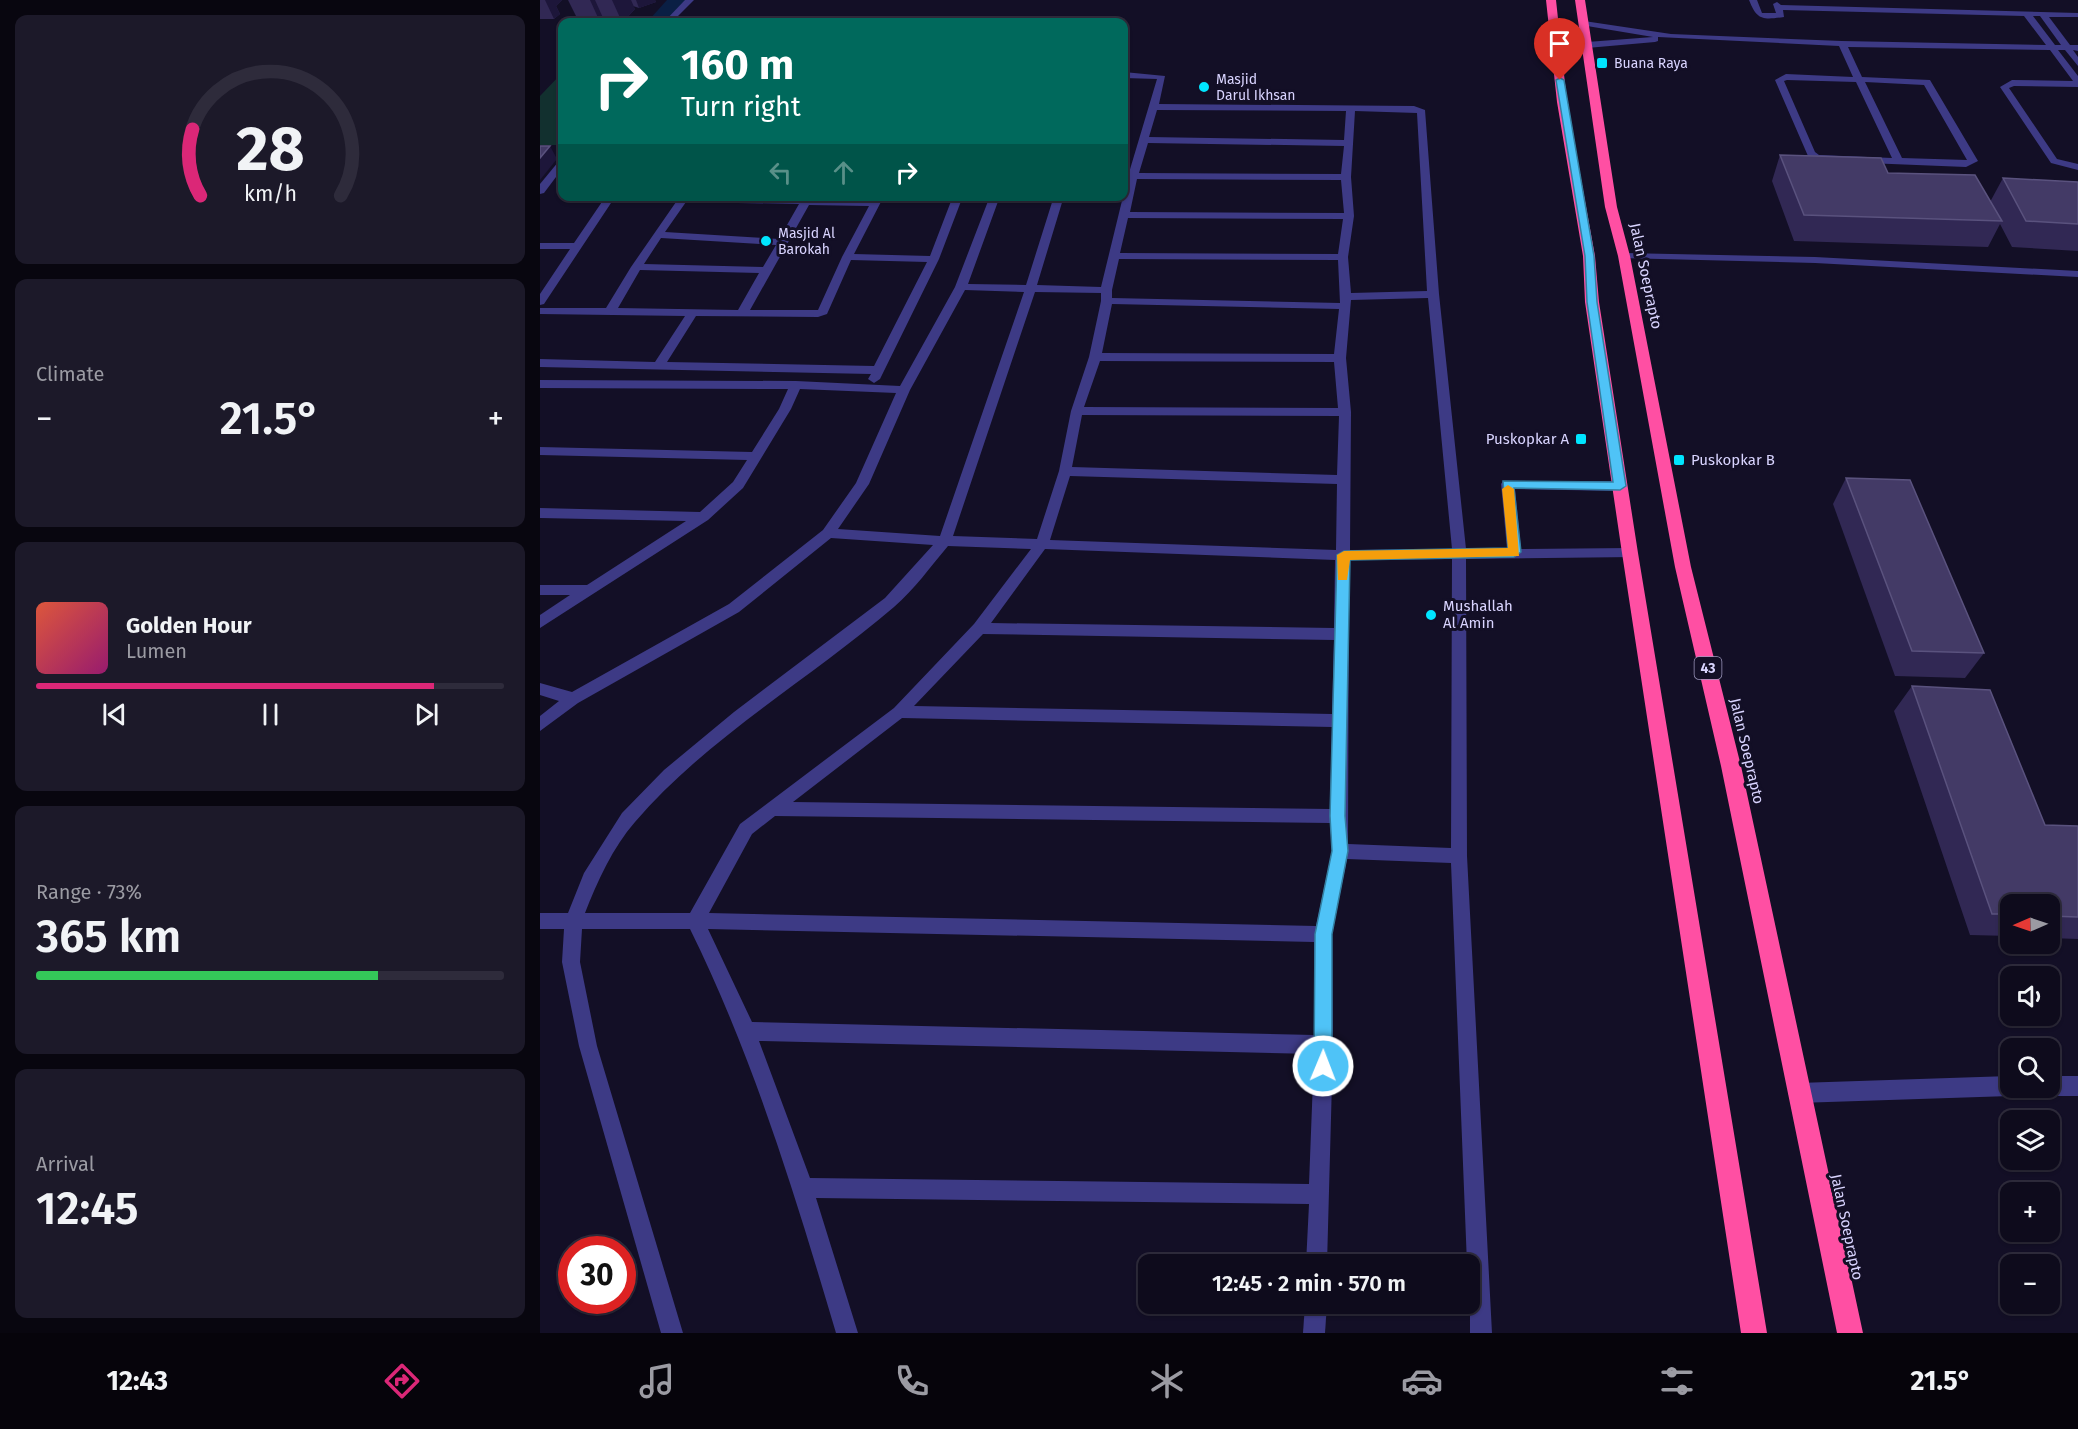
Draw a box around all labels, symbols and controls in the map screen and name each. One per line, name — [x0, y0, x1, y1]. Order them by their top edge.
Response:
pin — [1534, 18, 1585, 80]
icon: arrive — [1543, 27, 1576, 60]
text: 160 m — [681, 40, 794, 90]
icon: right — [582, 42, 660, 120]
place label: Buana Raya — [1614, 55, 1688, 72]
marker: Buana Raya — [1595, 56, 1609, 70]
place label: Masjid Darul Ikhsan — [1216, 71, 1296, 104]
marker: Masjid Darul Ikhsan — [1197, 80, 1211, 94]
text: Turn right — [681, 91, 801, 123]
text: 28 — [236, 112, 304, 187]
icon: left — [764, 156, 797, 189]
icon: ahead — [827, 156, 860, 189]
icon: right — [890, 156, 923, 189]
text: km/h — [243, 182, 297, 208]
street label: Jalan Soeprapto — [1626, 221, 1666, 331]
place label: Masjid Al Barokah — [778, 225, 835, 258]
marker: Masjid Al Barokah — [759, 234, 773, 248]
text: Climate — [36, 362, 104, 386]
text: 21.5° — [220, 392, 320, 446]
text: − — [36, 399, 53, 439]
text: + — [488, 399, 504, 439]
place label: Puskopkar A — [1486, 430, 1569, 448]
marker: Puskopkar A — [1574, 432, 1588, 446]
place label: Puskopkar B — [1691, 451, 1775, 469]
marker: Puskopkar B — [1672, 453, 1686, 467]
place label: Mushallah Al Amin — [1443, 597, 1513, 632]
marker: Mushallah Al Amin — [1424, 608, 1438, 622]
text: Golden Hour — [126, 612, 252, 639]
text: Lumen — [126, 639, 187, 663]
road number: 43 — [1694, 657, 1722, 679]
street label: Jalan Soeprapto — [1726, 696, 1768, 806]
icon: previous — [98, 698, 131, 731]
icon: pause — [254, 698, 287, 731]
icon: next — [410, 698, 443, 731]
text: Range · 73% — [36, 880, 142, 904]
north arrow — [2000, 894, 2060, 954]
map controls — [2000, 894, 2060, 1314]
text: 365 km — [36, 910, 181, 964]
button: sound — [2000, 966, 2060, 1026]
position arrow — [1291, 1034, 1355, 1098]
button: search — [2000, 1038, 2060, 1098]
button: layers — [2000, 1110, 2060, 1170]
text: Arrival — [36, 1152, 95, 1176]
street label: Jalan Soeprapto — [1827, 1172, 1867, 1282]
text: 12:45 — [36, 1182, 138, 1236]
button: + — [2000, 1182, 2060, 1242]
speed limit sign: 30 — [558, 1236, 636, 1314]
button: − — [2000, 1254, 2060, 1314]
text: 12:45 · 2 min · 570 m — [1212, 1270, 1406, 1297]
icon: directions — [381, 1360, 423, 1402]
icon: music — [636, 1360, 678, 1402]
icon: phone — [891, 1360, 933, 1402]
icon: climate — [1146, 1360, 1188, 1402]
icon: car — [1401, 1360, 1443, 1402]
icon: filters — [1656, 1360, 1698, 1402]
text: 12:43 — [106, 1365, 168, 1397]
text: 21.5° — [1911, 1365, 1972, 1397]

